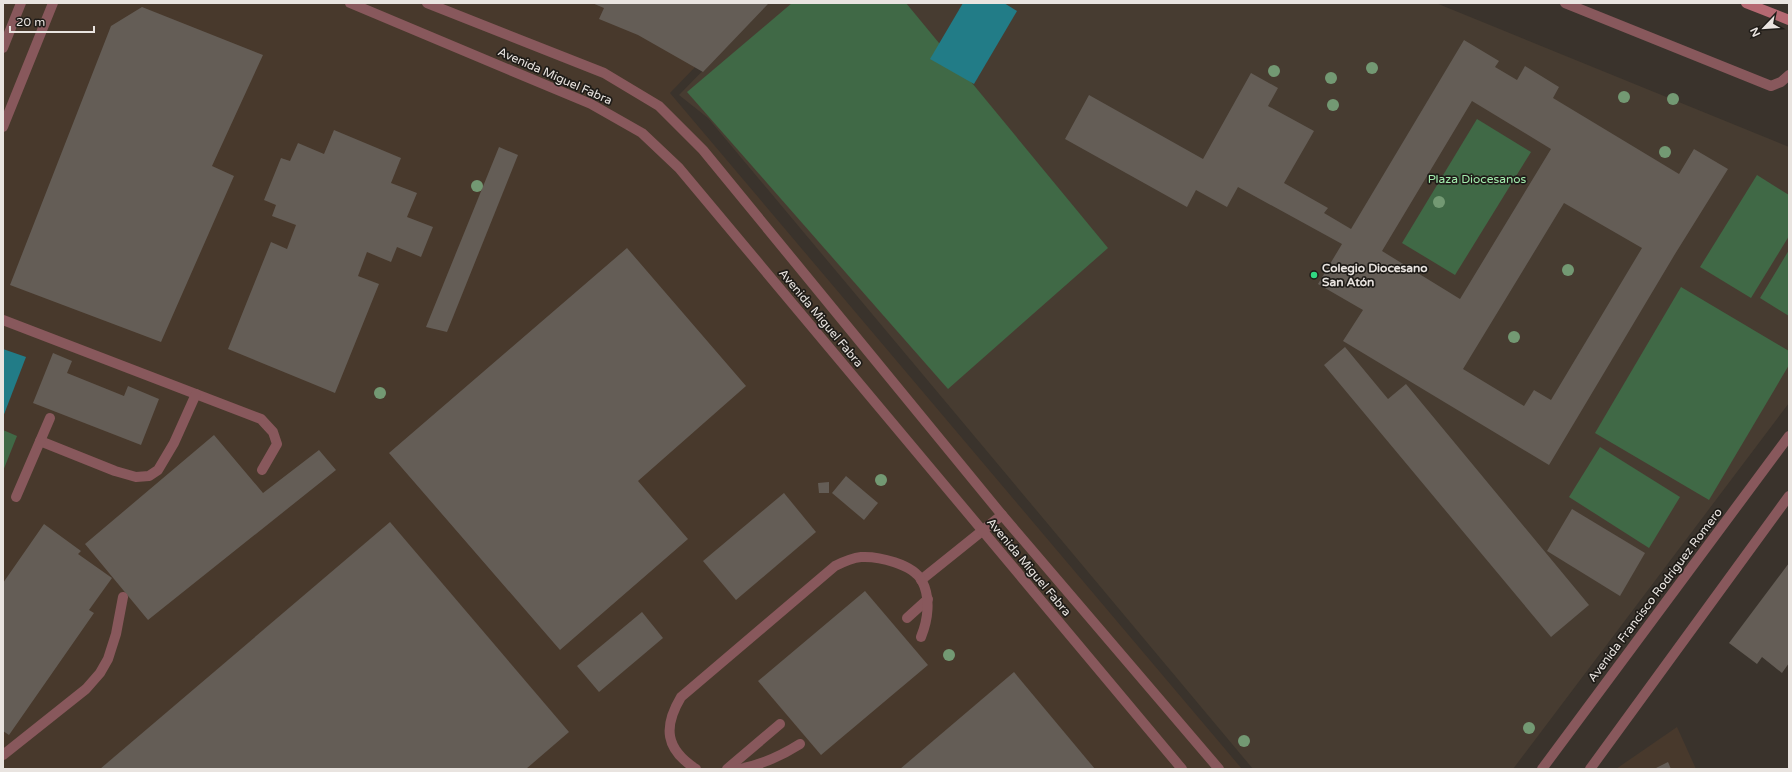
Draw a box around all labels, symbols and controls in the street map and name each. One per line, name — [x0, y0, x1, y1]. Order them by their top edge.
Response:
scale bar — [10, 8, 94, 34]
north arrow — [1744, 8, 1784, 48]
text: 20 m — [16, 15, 45, 29]
text: N — [1748, 25, 1763, 39]
street label: Avenida Miguel Fabra — [496, 44, 614, 108]
park label: Plaza Diocesanos — [1428, 172, 1527, 186]
place label: Colegio Diocesano San Atón — [1322, 261, 1428, 289]
street label: Avenida Miguel Fabra — [776, 266, 866, 370]
marker: Colegio Diocesano San Atón — [1309, 270, 1319, 280]
street label: Avenida Francisco Rodríguez Romero — [1585, 505, 1725, 685]
street label: Avenida Miguel Fabra — [984, 515, 1074, 619]

